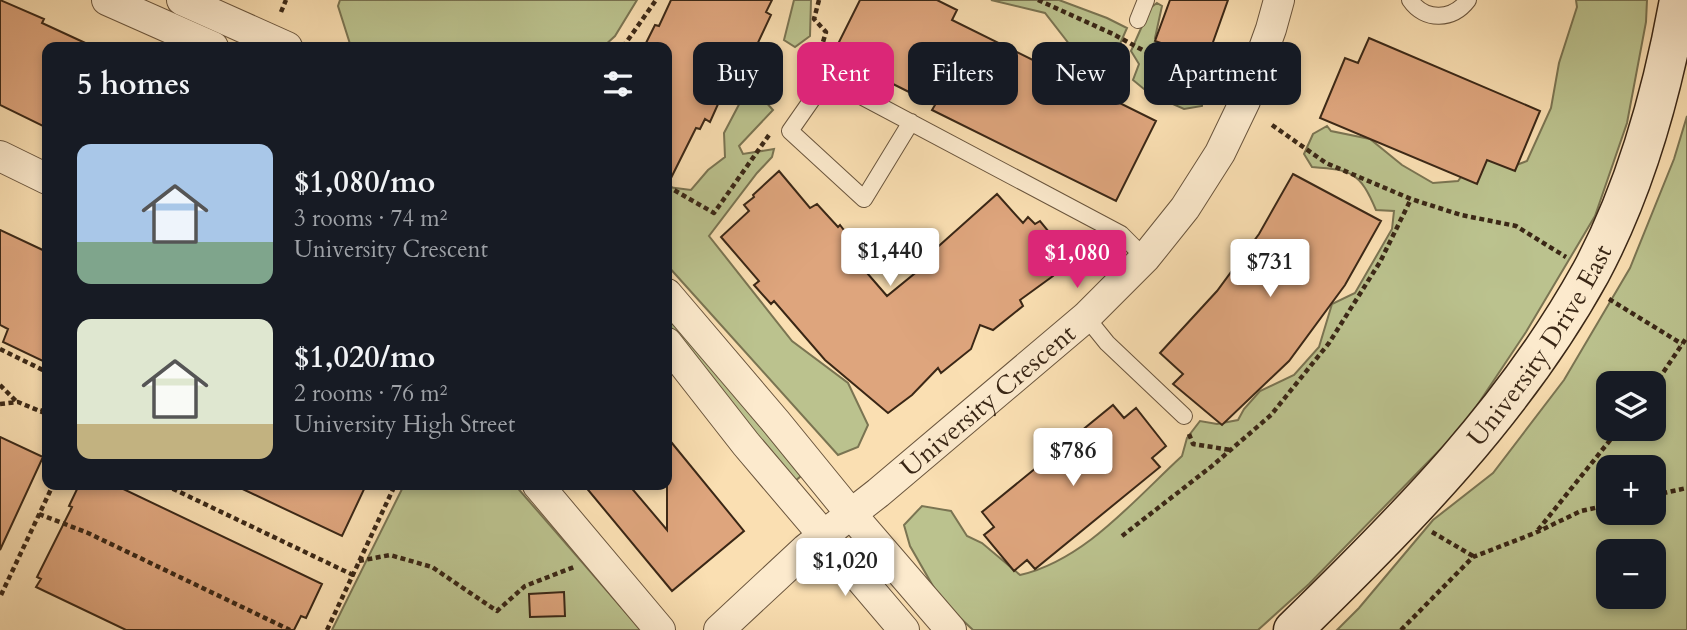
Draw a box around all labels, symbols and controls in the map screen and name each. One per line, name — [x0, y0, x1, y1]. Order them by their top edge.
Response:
chip: Buy — [693, 42, 783, 105]
chip: Rent — [797, 42, 894, 105]
chip: Filters — [908, 42, 1018, 105]
chip: New — [1032, 42, 1130, 105]
chip: Apartment — [1144, 42, 1301, 105]
text: 5 homes — [77, 64, 190, 105]
icon: filters — [599, 65, 637, 103]
text: $1,080/mo — [294, 162, 435, 203]
icon: home — [133, 172, 217, 256]
text: 3 rooms · 74 m² — [294, 203, 447, 234]
pin: $1,440 — [833, 229, 947, 288]
pin: $1,080 — [1020, 230, 1134, 290]
text: University Crescent — [294, 234, 488, 265]
text: $1,440 — [857, 235, 923, 266]
text: $1,080 — [1044, 237, 1110, 268]
street label: University Drive East — [1459, 239, 1620, 454]
pin: $731 — [1229, 240, 1311, 299]
text: $731 — [1246, 246, 1294, 277]
street label: University Crescent — [893, 316, 1083, 485]
text: $1,020/mo — [294, 337, 435, 378]
icon: home — [133, 347, 217, 431]
map controls — [1596, 371, 1666, 609]
button: layers — [1596, 371, 1666, 441]
text: 2 rooms · 76 m² — [294, 378, 447, 409]
text: University High Street — [294, 409, 515, 440]
pin: $786 — [1032, 428, 1114, 488]
text: $786 — [1049, 435, 1097, 466]
button: + — [1596, 455, 1666, 525]
pin: $1,020 — [788, 538, 902, 598]
button: − — [1596, 539, 1666, 609]
text: $1,020 — [812, 545, 878, 576]

